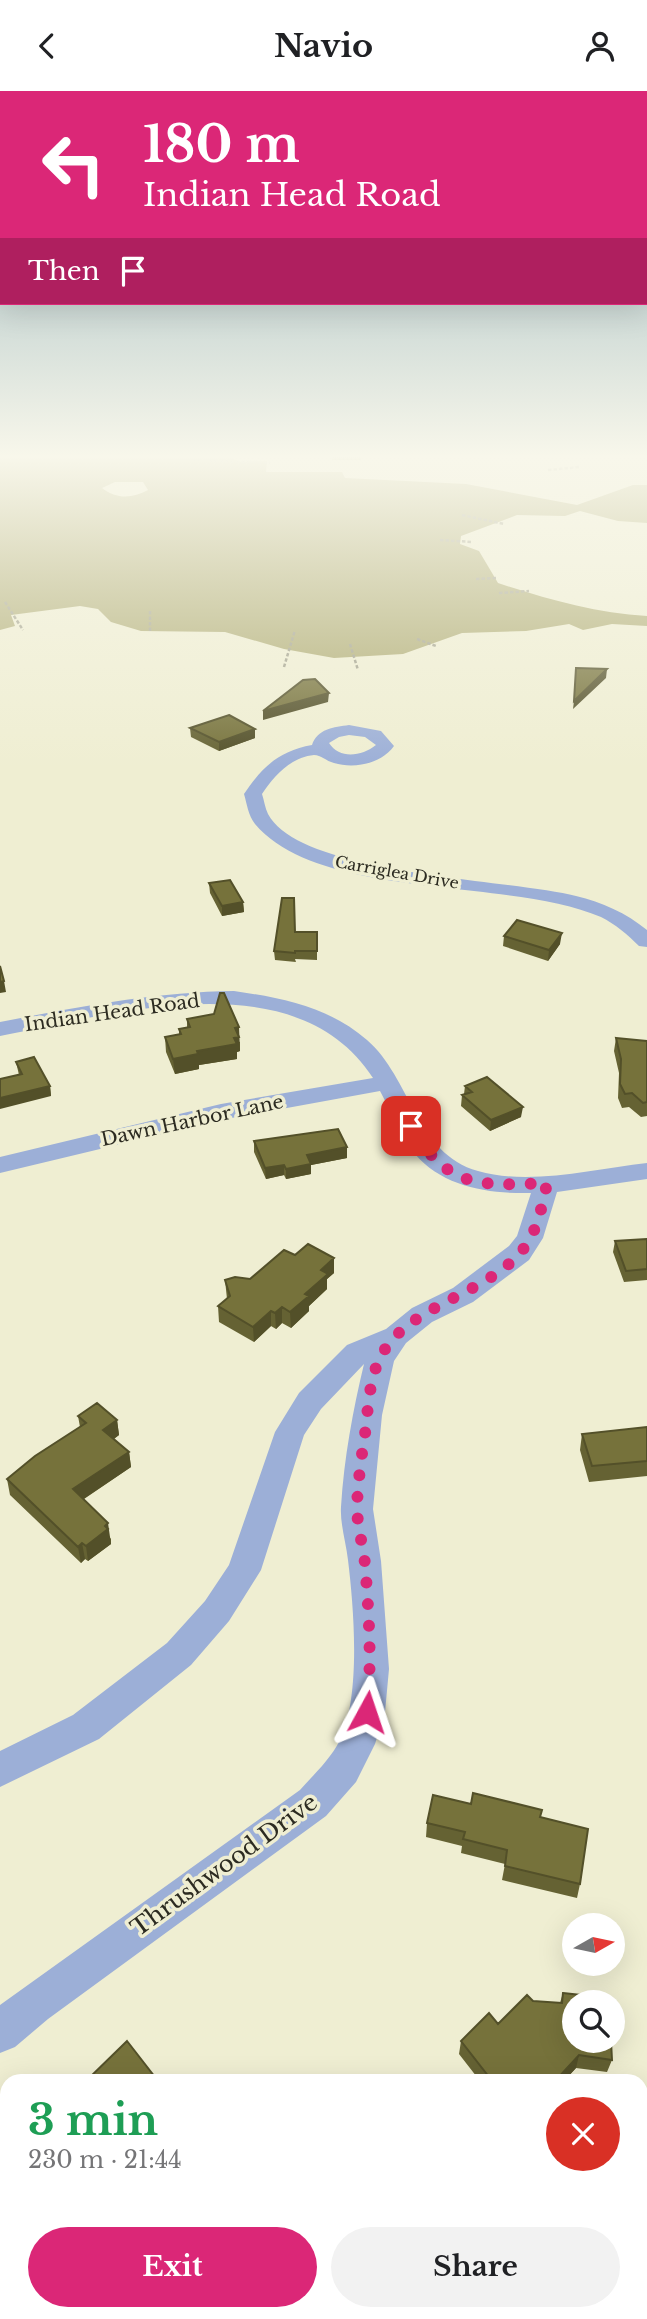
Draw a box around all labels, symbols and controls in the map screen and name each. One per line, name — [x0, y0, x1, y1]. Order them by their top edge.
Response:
text: Navio — [274, 26, 373, 66]
icon: back — [28, 27, 66, 65]
icon: person — [581, 27, 619, 65]
text: 180 m — [143, 114, 300, 175]
icon: left — [28, 119, 119, 210]
text: Indian Head Road — [143, 175, 441, 215]
icon: arrive — [114, 252, 152, 290]
text: Then — [28, 255, 100, 287]
street label: Carriglea Drive — [334, 851, 460, 893]
street label: Indian Head Road — [23, 989, 201, 1036]
street label: Dawn Harbor Lane — [99, 1090, 285, 1151]
pin — [381, 1096, 441, 1156]
icon: arrive — [392, 1107, 430, 1145]
position arrow — [330, 1675, 404, 1749]
street label: Thrushwood Drive — [125, 1788, 323, 1942]
north arrow — [562, 1913, 625, 1976]
map controls — [562, 1913, 625, 2053]
button: search — [562, 1990, 625, 2053]
text: 3 min — [28, 2094, 158, 2146]
button: close — [546, 2097, 620, 2171]
text: 230 m · 21:44 — [28, 2146, 182, 2174]
button: Exit — [28, 2227, 317, 2307]
button: Share — [331, 2227, 620, 2307]

